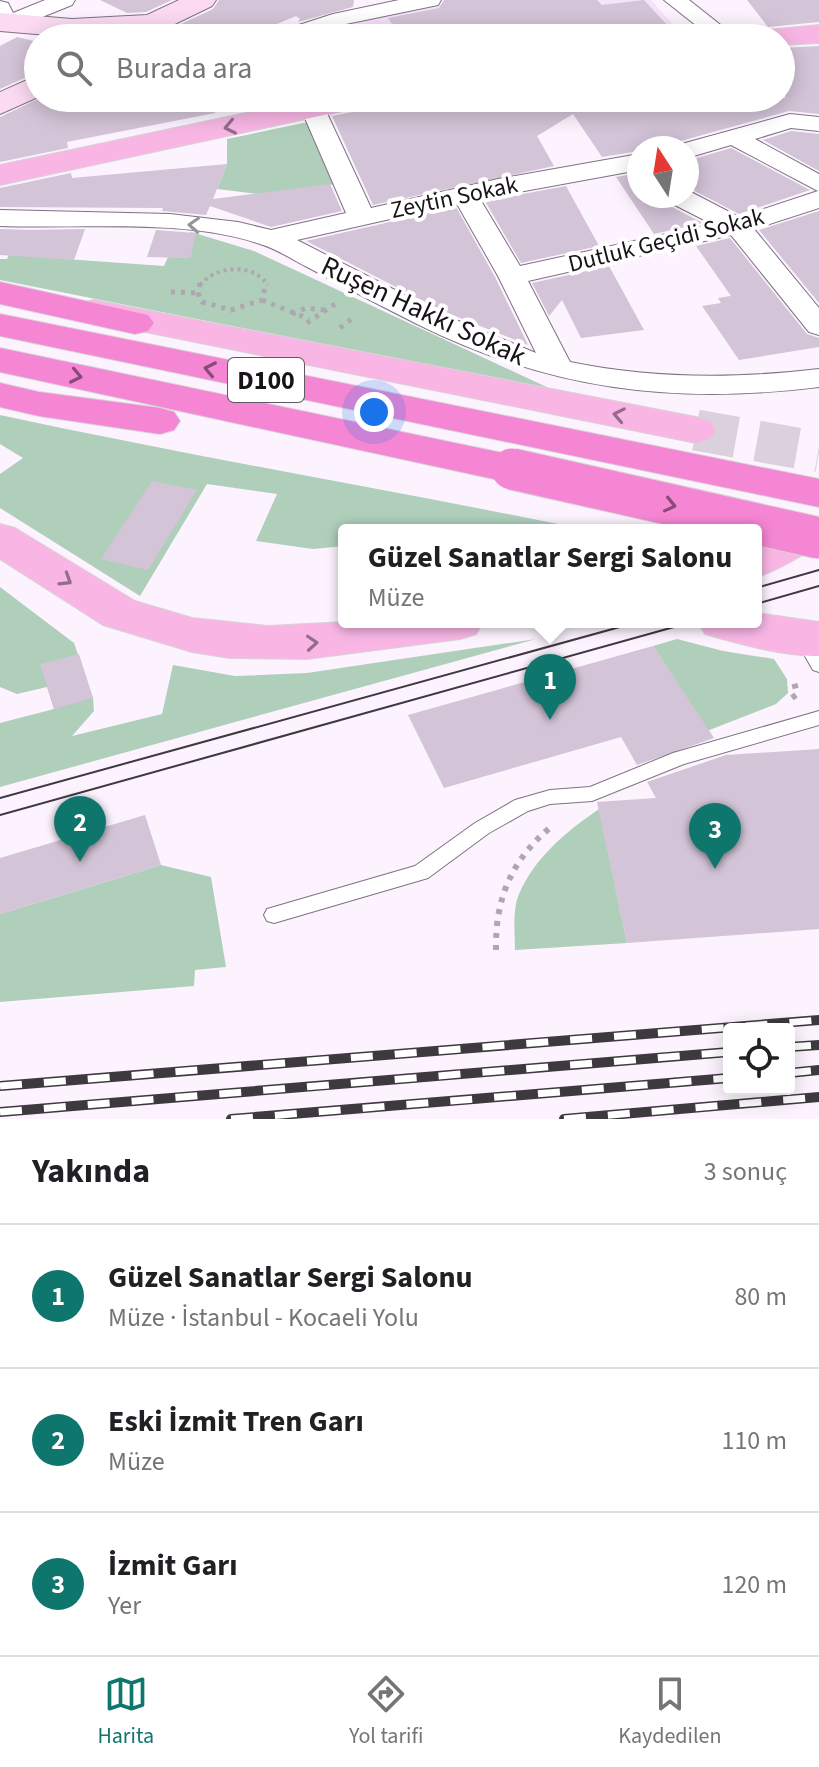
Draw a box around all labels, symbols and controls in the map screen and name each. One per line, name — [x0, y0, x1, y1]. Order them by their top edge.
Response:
search box — [24, 24, 795, 112]
icon: search — [52, 46, 96, 90]
text: Burada ara — [116, 47, 253, 90]
one-way arrow — [223, 118, 237, 135]
north arrow — [627, 136, 699, 208]
street label: Zeytin Sokak — [387, 167, 521, 228]
street label: Dutluk Geçidi Sokak — [564, 199, 768, 282]
one-way arrow — [187, 217, 200, 234]
street label: Ruşen Hakkı Sokak — [315, 246, 533, 376]
road number: D100 — [228, 358, 304, 402]
one-way arrow — [203, 361, 216, 378]
one-way arrow — [69, 367, 83, 384]
your location — [354, 392, 394, 432]
one-way arrow — [613, 407, 626, 424]
one-way arrow — [662, 496, 676, 513]
popup — [338, 524, 762, 628]
text: Güzel Sanatlar Sergi Salonu — [368, 536, 732, 579]
one-way arrow — [57, 570, 72, 586]
text: Müze — [368, 579, 424, 616]
one-way arrow — [306, 635, 319, 652]
pin: 1 — [524, 654, 576, 720]
pin: 2 — [54, 796, 106, 862]
pin: 3 — [689, 803, 741, 869]
map controls — [723, 1023, 795, 1095]
button: locate — [723, 1023, 795, 1095]
text: Yakında — [32, 1147, 150, 1196]
text: 3 sonuç — [704, 1153, 787, 1190]
text: Güzel Sanatlar Sergi Salonu — [108, 1256, 473, 1299]
text: 1 — [51, 1278, 65, 1315]
text: 80 m — [734, 1278, 787, 1315]
text: Müze · İstanbul - Kocaeli Yolu — [108, 1299, 419, 1336]
text: Eski İzmit Tren Garı — [108, 1400, 364, 1443]
text: 2 — [51, 1422, 65, 1459]
text: 110 m — [721, 1422, 787, 1459]
text: Müze — [108, 1443, 165, 1480]
text: İzmit Garı — [108, 1544, 238, 1587]
text: 3 — [51, 1566, 65, 1603]
text: 120 m — [721, 1566, 787, 1603]
text: Yer — [108, 1587, 141, 1624]
tab: Harita — [97, 1672, 154, 1752]
tab: Yol tarifi — [349, 1672, 423, 1752]
tab: Kaydedilen — [618, 1672, 722, 1752]

